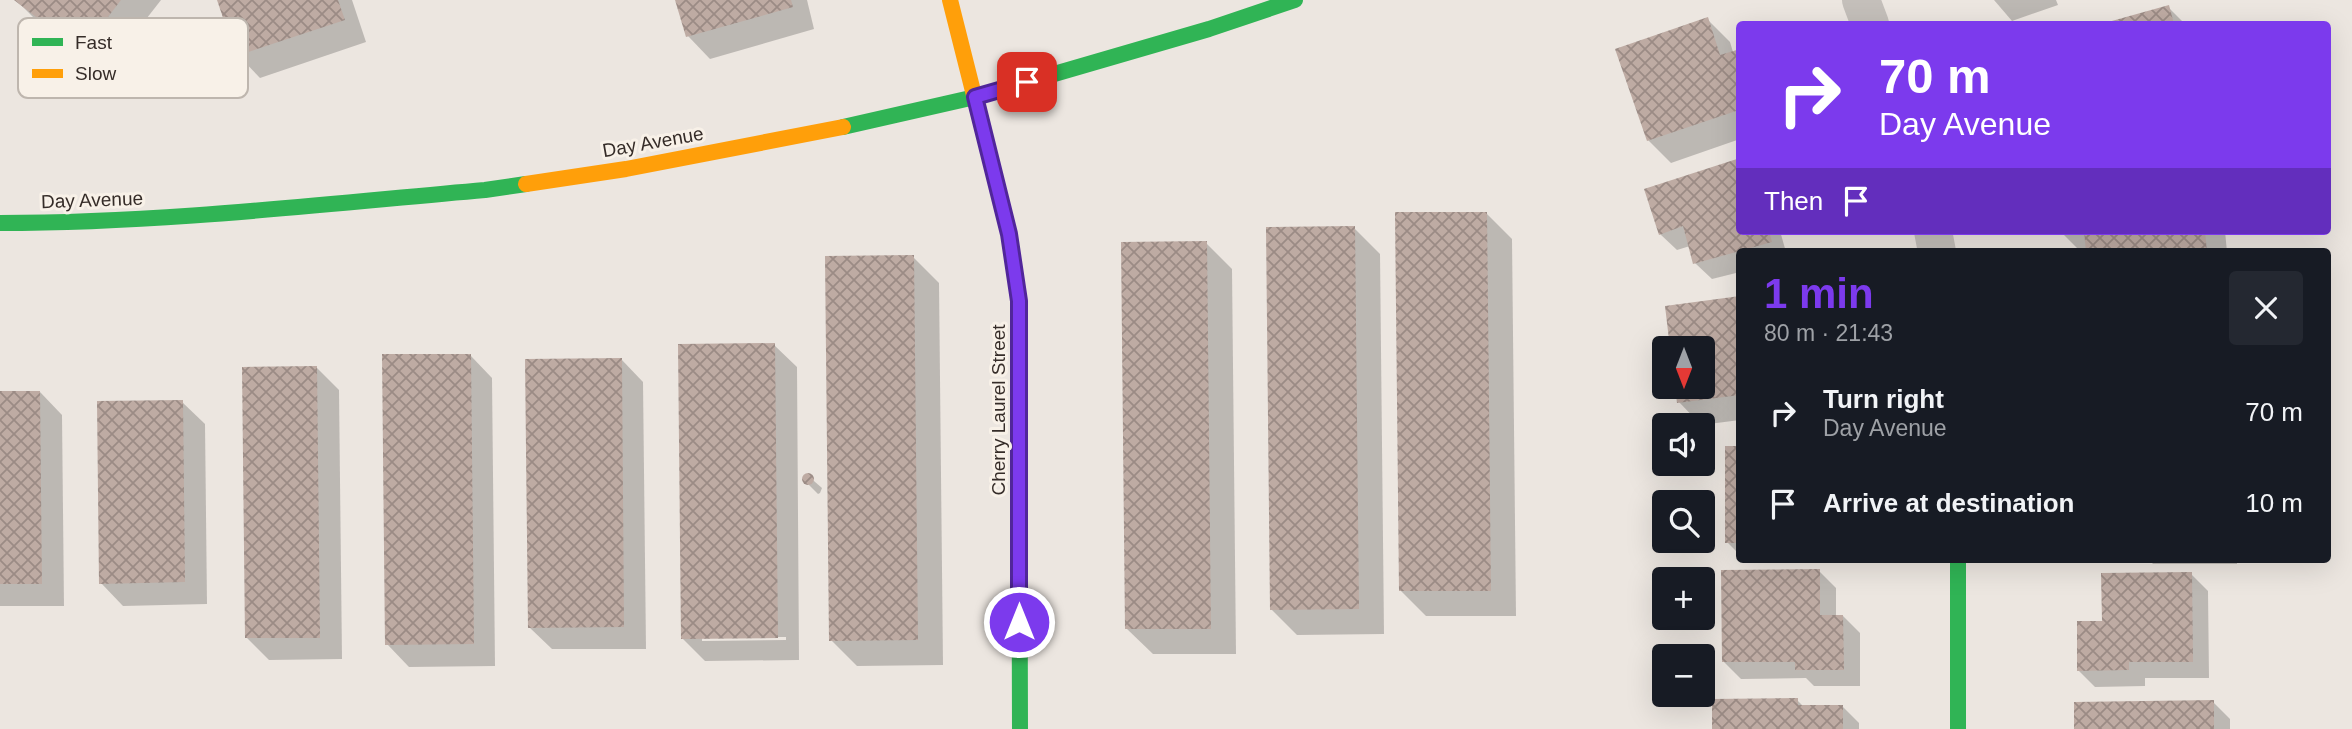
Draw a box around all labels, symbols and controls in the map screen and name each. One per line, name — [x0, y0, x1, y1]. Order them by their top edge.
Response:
legend — [18, 18, 248, 98]
text: Fast — [75, 32, 113, 53]
icon: right — [1764, 49, 1855, 140]
text: 70 m — [1879, 49, 1991, 103]
pin — [997, 52, 1057, 112]
text: Slow — [75, 63, 116, 84]
icon: arrive — [1008, 63, 1046, 101]
text: Day Avenue — [1879, 106, 2051, 142]
street label: Day Avenue — [601, 123, 705, 161]
icon: arrive — [1837, 182, 1875, 220]
text: Then — [1764, 186, 1823, 216]
street label: Day Avenue — [41, 188, 143, 212]
text: 1 min — [1764, 270, 1874, 317]
button: close — [2229, 271, 2303, 345]
text: 80 m · 21:43 — [1764, 320, 1893, 346]
street label: Cherry Laurel Street — [988, 324, 1009, 496]
north arrow — [1652, 336, 1715, 399]
map controls — [1652, 336, 1715, 707]
text: Turn right — [1823, 384, 1944, 414]
icon: right — [1764, 394, 1802, 432]
text: 70 m — [2245, 397, 2303, 427]
button: sound — [1652, 413, 1715, 476]
text: Day Avenue — [1823, 415, 1947, 441]
icon: arrive — [1764, 485, 1802, 523]
text: Arrive at destination — [1823, 488, 2074, 518]
text: 10 m — [2245, 488, 2303, 518]
button: search — [1652, 490, 1715, 553]
button: + — [1652, 567, 1715, 630]
position arrow — [982, 585, 1056, 659]
button: − — [1652, 644, 1715, 707]

